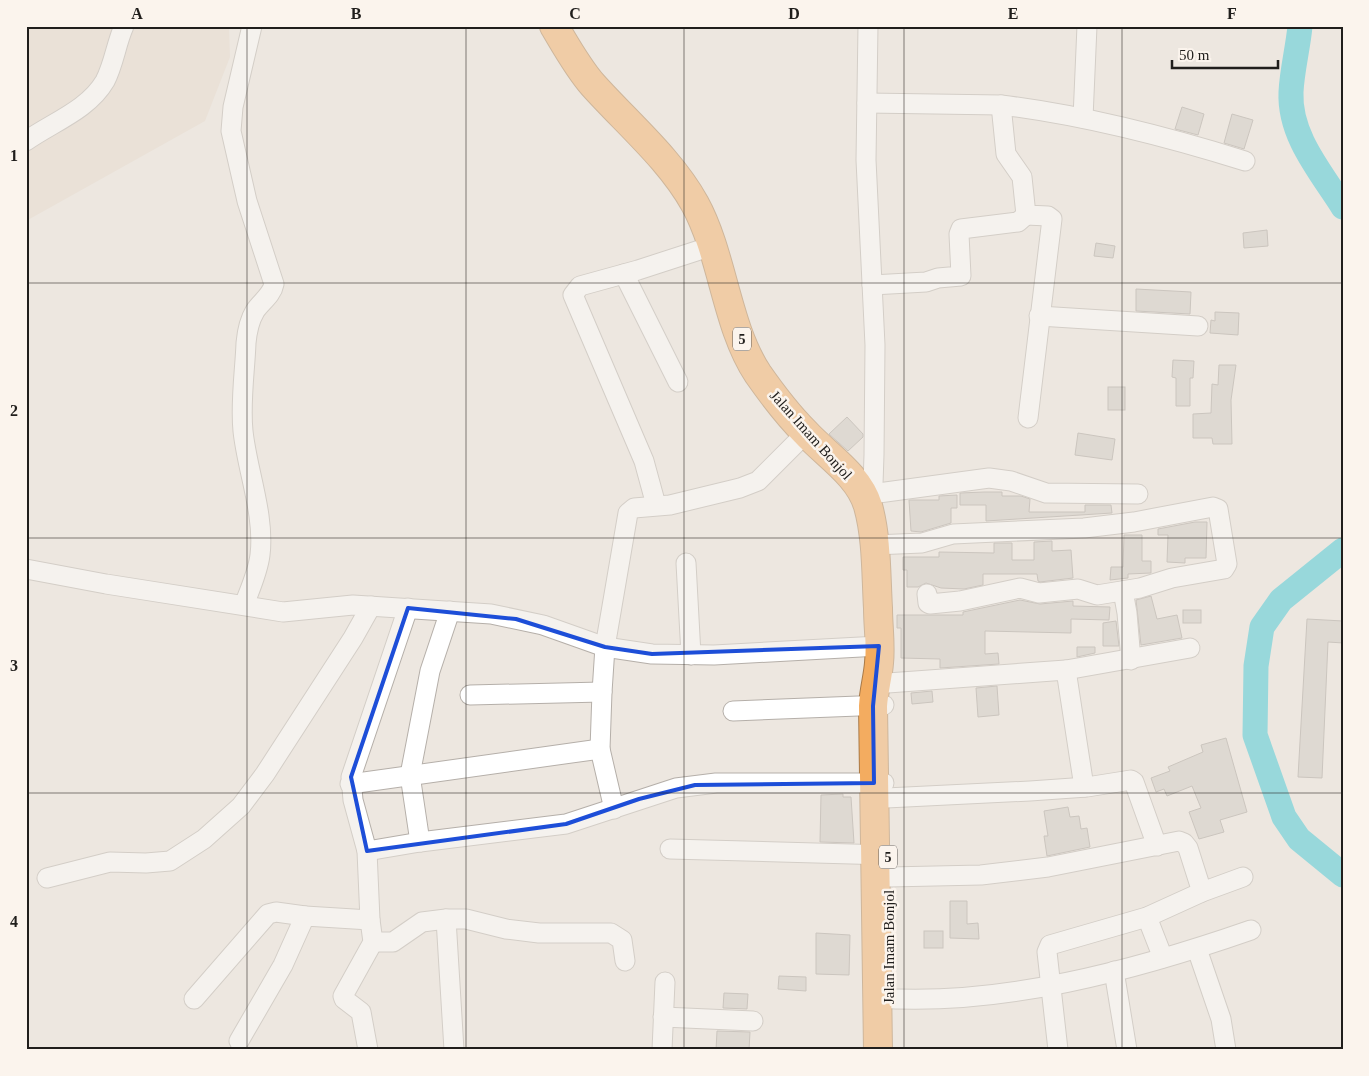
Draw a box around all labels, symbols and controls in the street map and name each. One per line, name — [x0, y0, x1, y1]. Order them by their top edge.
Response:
text: A — [131, 5, 143, 22]
text: B — [351, 5, 362, 22]
text: C — [569, 5, 581, 22]
text: D — [788, 5, 800, 22]
text: E — [1008, 5, 1018, 22]
text: F — [1227, 5, 1237, 22]
scale bar — [1172, 38, 1278, 70]
text: 50 m — [1179, 47, 1210, 63]
text: 1 — [10, 147, 18, 164]
road number: 5 — [733, 328, 751, 350]
street label: Jalan Imam Bonjol — [767, 387, 855, 483]
text: 2 — [10, 402, 18, 419]
text: 3 — [10, 657, 18, 674]
road number: 5 — [879, 846, 897, 869]
street label: Jalan Imam Bonjol — [881, 890, 897, 1004]
text: 4 — [10, 913, 18, 930]

